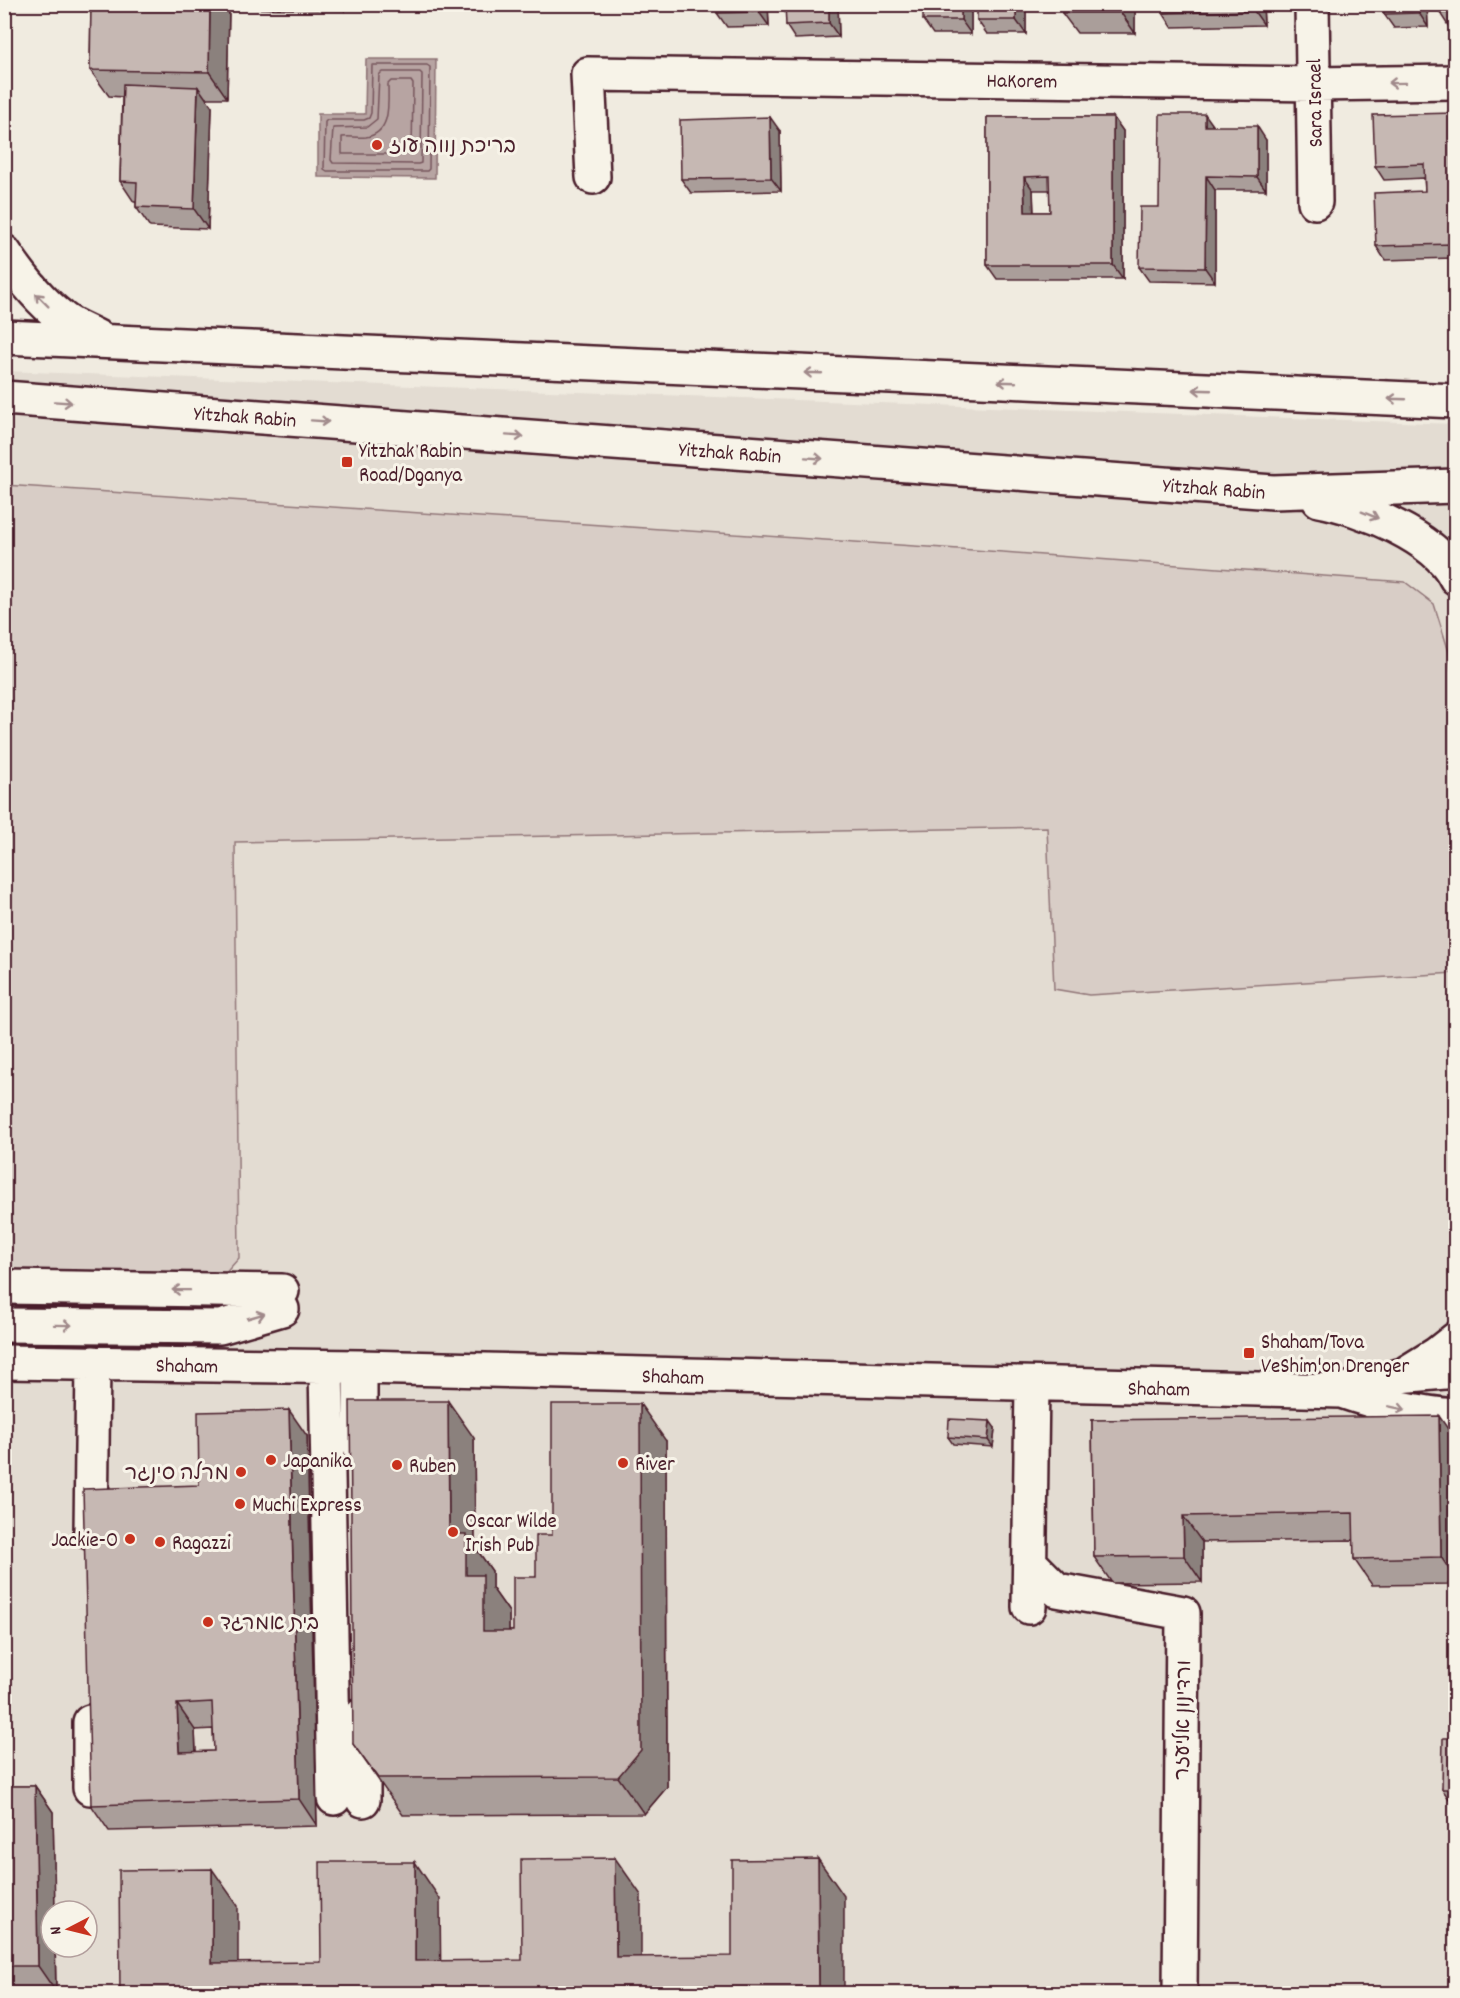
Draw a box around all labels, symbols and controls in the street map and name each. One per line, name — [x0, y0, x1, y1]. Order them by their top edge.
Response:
street label: Sara Israel — [1301, 58, 1333, 148]
street label: HaKorem — [986, 67, 1058, 99]
one-way arrow — [1388, 77, 1408, 88]
place label: בריכת נווה עוז — [389, 133, 516, 163]
marker: בריכת נווה עוז — [370, 138, 384, 152]
one-way arrow — [35, 292, 50, 307]
one-way arrow — [803, 368, 823, 379]
one-way arrow — [998, 376, 1018, 387]
one-way arrow — [1193, 385, 1213, 396]
one-way arrow — [1388, 393, 1408, 404]
one-way arrow — [52, 397, 72, 408]
street label: Yitzhak Rabin — [192, 400, 297, 438]
one-way arrow — [310, 416, 330, 427]
one-way arrow — [504, 431, 524, 442]
street label: Yitzhak Rabin — [677, 436, 782, 474]
place label: Yitzhak Rabin Road/Dganya — [359, 438, 463, 492]
one-way arrow — [803, 453, 823, 464]
marker: Yitzhak Rabin Road/Dganya — [340, 455, 354, 469]
street label: Yitzhak Rabin — [1161, 472, 1266, 510]
one-way arrow — [1360, 511, 1379, 522]
one-way arrow — [172, 1284, 192, 1296]
one-way arrow — [246, 1310, 265, 1321]
one-way arrow — [52, 1319, 72, 1331]
place label: Shaham/Tova VeShim'on Drenger — [1261, 1329, 1409, 1383]
marker: Shaham/Tova VeShim'on Drenger — [1242, 1346, 1256, 1360]
street label: Shaham — [155, 1352, 219, 1384]
street label: Shaham — [641, 1363, 705, 1395]
street label: Shaham — [1127, 1375, 1191, 1407]
one-way arrow — [1387, 1403, 1406, 1414]
place label: Japanika — [283, 1448, 353, 1478]
place label: River — [635, 1451, 675, 1481]
marker: Japanika — [264, 1453, 278, 1467]
place label: Ruben — [409, 1453, 456, 1483]
marker: River — [616, 1456, 630, 1470]
marker: Ruben — [390, 1458, 404, 1472]
place label: מרלה סינגר — [125, 1460, 229, 1490]
marker: מרלה סינגר — [234, 1465, 248, 1479]
place label: Muchi Express — [252, 1492, 362, 1522]
marker: Muchi Express — [233, 1497, 247, 1511]
place label: Oscar Wilde Irish Pub — [465, 1508, 557, 1562]
marker: Oscar Wilde Irish Pub — [446, 1525, 460, 1539]
place label: Jackie-O — [51, 1527, 118, 1557]
place label: Ragazzi — [172, 1530, 231, 1560]
marker: Jackie-O — [123, 1532, 137, 1546]
marker: Ragazzi — [153, 1535, 167, 1549]
place label: בית אמרגד — [220, 1610, 319, 1640]
marker: בית אמרגד — [201, 1615, 215, 1629]
street label: ורדינון אליעזר — [1169, 1660, 1201, 1781]
north arrow — [39, 1899, 99, 1959]
text: N — [45, 1925, 68, 1936]

